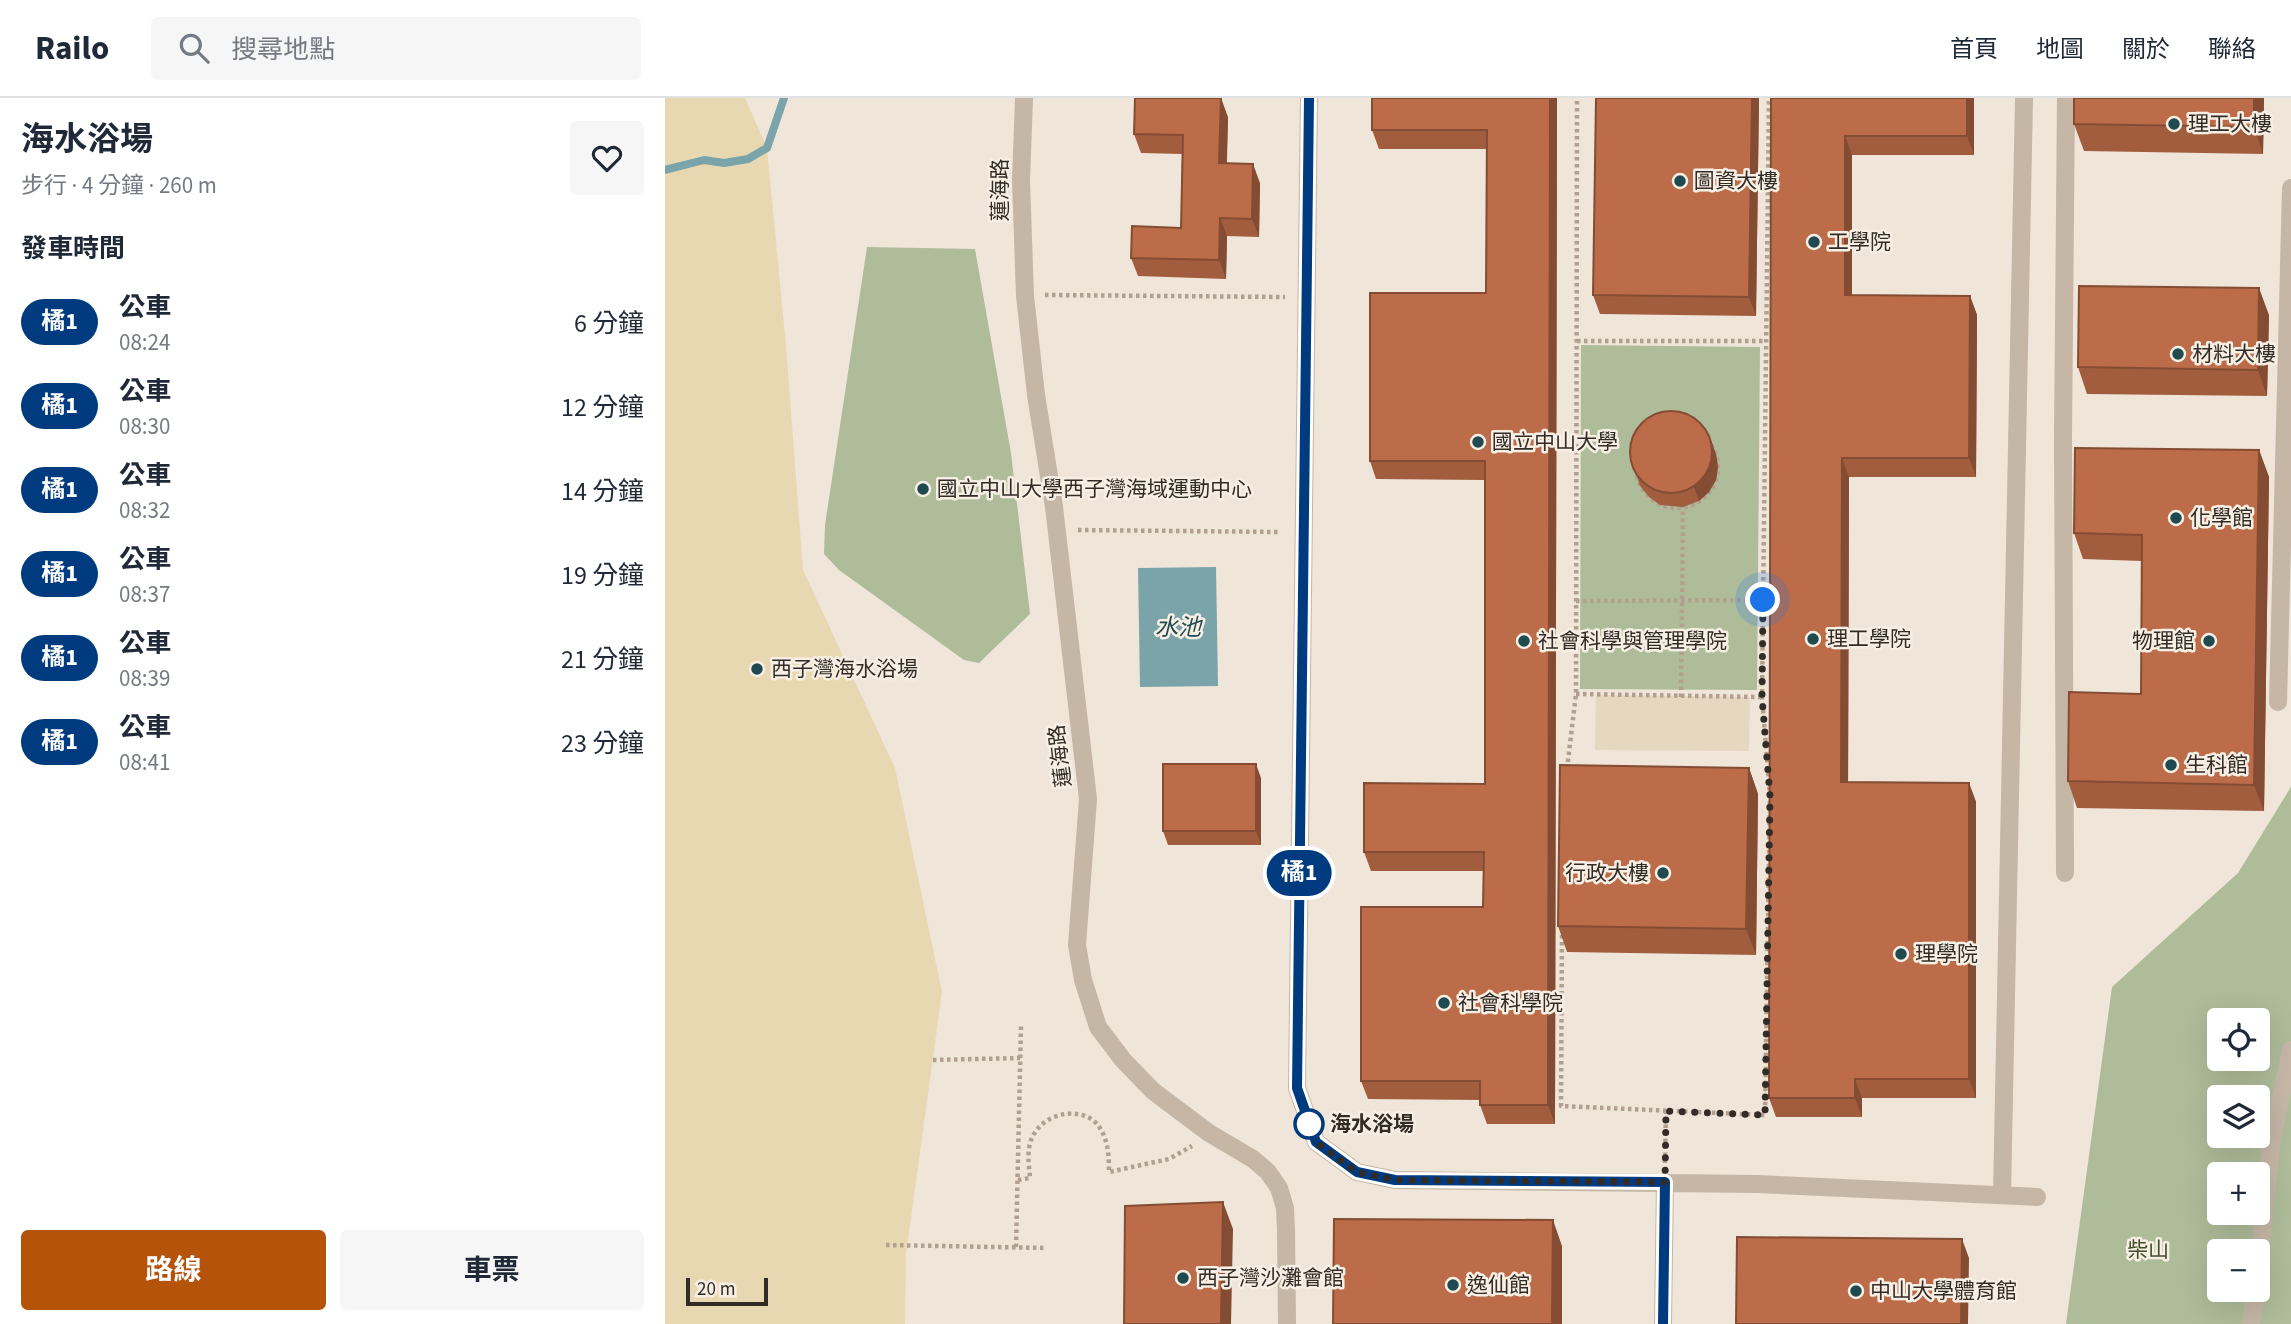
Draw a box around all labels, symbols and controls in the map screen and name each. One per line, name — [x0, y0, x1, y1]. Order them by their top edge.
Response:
search box — [151, 17, 641, 80]
text: Railo — [35, 25, 109, 72]
icon: search — [175, 29, 213, 67]
text: 搜尋地點 — [231, 31, 335, 68]
text: 首頁 — [1950, 32, 1998, 67]
text: 地圖 — [2036, 32, 2084, 67]
text: 關於 — [2122, 32, 2170, 67]
text: 聯絡 — [2208, 32, 2256, 67]
place label: 理工大樓 — [2188, 109, 2272, 139]
text: 海水浴場 — [21, 116, 153, 163]
marker: 理工大樓 — [2166, 116, 2182, 132]
button: heart — [570, 121, 644, 195]
street label: 蓮海路 — [985, 159, 1015, 222]
place label: 圖資大樓 — [1694, 166, 1778, 196]
text: 步行 · 4 分鐘 · 260 m — [21, 169, 217, 202]
marker: 圖資大樓 — [1672, 173, 1688, 189]
place label: 工學院 — [1828, 227, 1891, 257]
text: 發車時間 — [21, 230, 125, 267]
marker: 工學院 — [1806, 234, 1822, 250]
text: 公車 — [119, 289, 171, 326]
text: 橘1 — [41, 304, 78, 339]
text: 6 分鐘 — [574, 305, 644, 342]
text: 08:24 — [119, 326, 170, 359]
place label: 材料大樓 — [2192, 339, 2276, 369]
marker: 材料大樓 — [2170, 346, 2186, 362]
text: 公車 — [119, 373, 171, 410]
text: 橘1 — [41, 388, 78, 423]
text: 12 分鐘 — [561, 389, 644, 426]
text: 08:30 — [119, 410, 170, 443]
place label: 國立中山大學 — [1492, 427, 1618, 457]
marker: 國立中山大學 — [1470, 434, 1486, 450]
text: 公車 — [119, 457, 171, 494]
text: 橘1 — [41, 472, 78, 507]
text: 14 分鐘 — [561, 473, 644, 510]
place label: 國立中山大學西子灣海域運動中心 — [937, 474, 1252, 504]
marker: 國立中山大學西子灣海域運動中心 — [915, 481, 931, 497]
text: 08:32 — [119, 494, 170, 527]
place label: 化學館 — [2190, 503, 2253, 533]
marker: 化學館 — [2168, 510, 2184, 526]
text: 公車 — [119, 541, 171, 578]
text: 橘1 — [41, 556, 78, 591]
text: 19 分鐘 — [561, 557, 644, 594]
text: 08:37 — [119, 578, 170, 611]
your location — [1745, 582, 1780, 617]
water label: 水池 — [1155, 611, 1203, 644]
place label: 理工學院 — [1827, 624, 1911, 654]
text: 公車 — [119, 625, 171, 662]
place label: 社會科學與管理學院 — [1538, 626, 1727, 656]
place label: 物理館 — [2132, 626, 2195, 656]
marker: 理工學院 — [1805, 631, 1821, 647]
marker: 社會科學與管理學院 — [1516, 633, 1532, 649]
marker: 物理館 — [2201, 633, 2217, 649]
text: 橘1 — [41, 640, 78, 675]
text: 21 分鐘 — [561, 641, 644, 678]
place label: 西子灣海水浴場 — [771, 654, 918, 684]
marker: 西子灣海水浴場 — [749, 661, 765, 677]
text: 08:39 — [119, 662, 170, 695]
text: 公車 — [119, 709, 171, 746]
street label: 蓮海路 — [1041, 723, 1079, 789]
text: 橘1 — [41, 724, 78, 759]
text: 23 分鐘 — [561, 725, 644, 762]
text: 08:41 — [119, 746, 170, 779]
place label: 生科館 — [2185, 750, 2248, 780]
marker: 生科館 — [2163, 757, 2179, 773]
line badge: 橘1 — [1267, 850, 1331, 896]
text: 橘1 — [1281, 855, 1317, 890]
place label: 行政大樓 — [1565, 858, 1649, 888]
marker: 行政大樓 — [1655, 865, 1671, 881]
place label: 理學院 — [1915, 939, 1978, 969]
marker: 理學院 — [1893, 946, 1909, 962]
place label: 社會科學院 — [1458, 988, 1563, 1018]
marker: 社會科學院 — [1436, 995, 1452, 1011]
map controls — [2207, 1008, 2270, 1302]
button: locate — [2207, 1008, 2270, 1071]
button: layers — [2207, 1085, 2270, 1148]
marker: 海水浴場 — [1294, 1109, 1324, 1139]
place label: 海水浴場 — [1330, 1109, 1414, 1139]
button: + — [2207, 1162, 2270, 1225]
button: 路線 — [21, 1230, 326, 1310]
button: 車票 — [340, 1230, 644, 1310]
park label: 柴山 — [2127, 1235, 2169, 1265]
button: − — [2207, 1239, 2270, 1302]
place label: 西子灣沙灘會館 — [1197, 1263, 1344, 1293]
marker: 西子灣沙灘會館 — [1175, 1270, 1191, 1286]
place label: 逸仙館 — [1467, 1270, 1530, 1300]
scale bar — [686, 1275, 768, 1307]
text: 20 m — [697, 1276, 735, 1303]
place label: 中山大學體育館 — [1870, 1276, 2017, 1306]
marker: 逸仙館 — [1445, 1277, 1461, 1293]
marker: 中山大學體育館 — [1848, 1283, 1864, 1299]

